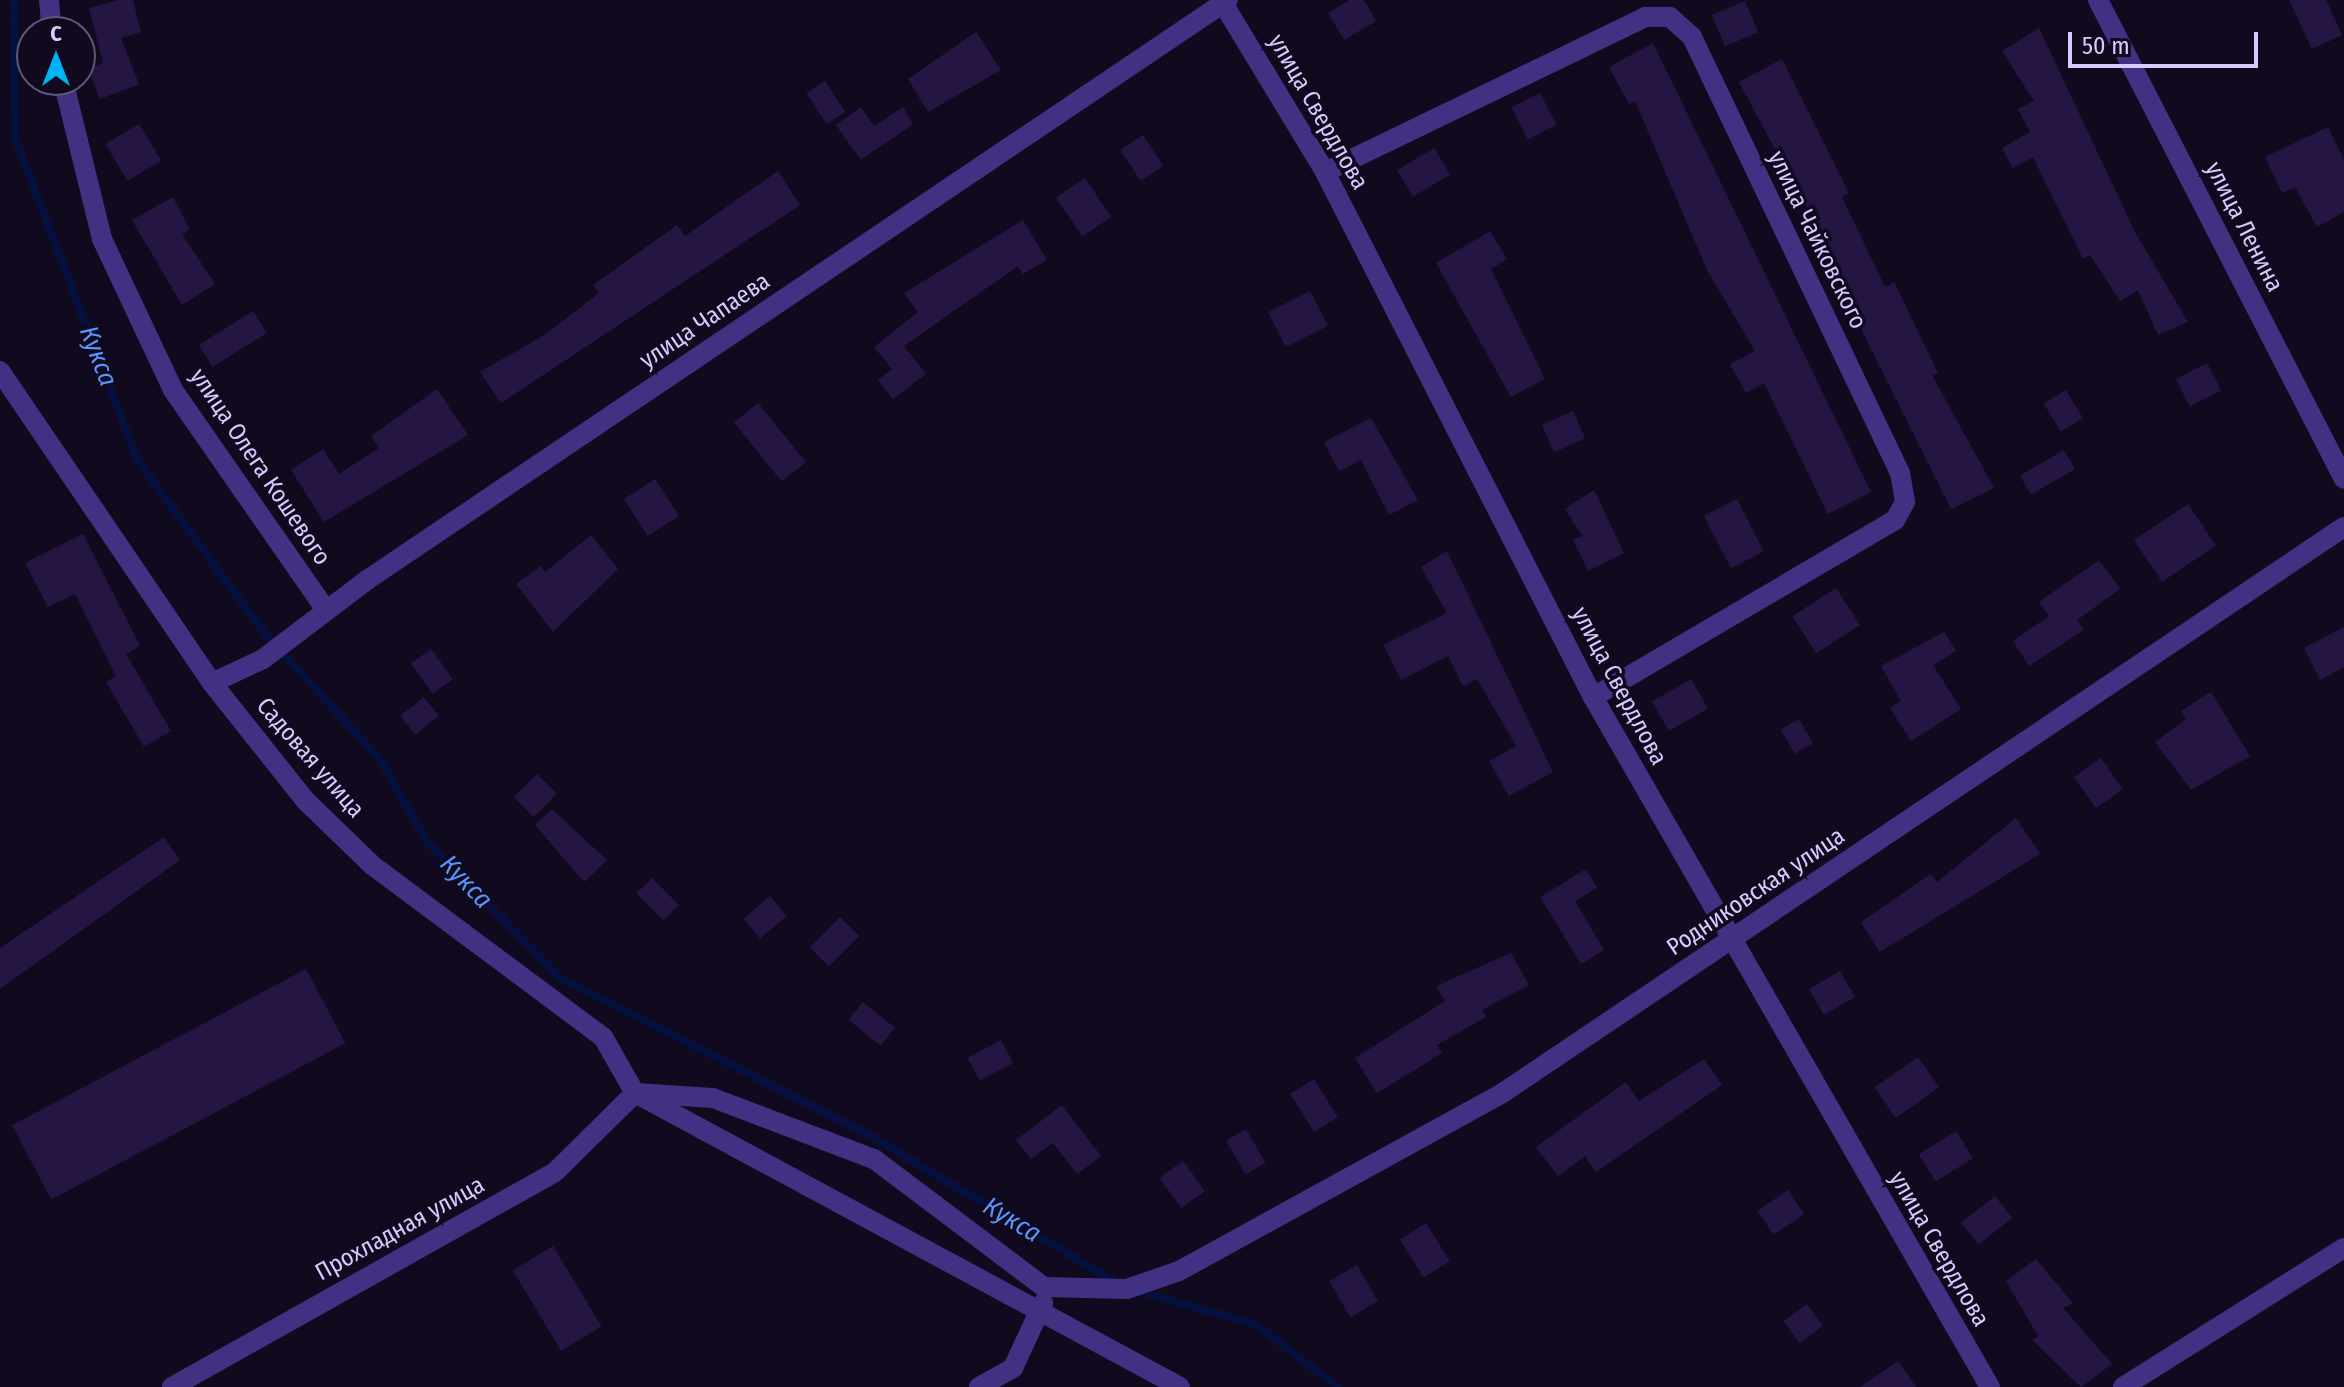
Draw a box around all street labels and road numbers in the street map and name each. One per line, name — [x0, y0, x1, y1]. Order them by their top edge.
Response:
street label: улица Свердлова — [1262, 29, 1374, 195]
street label: улица Чайковского — [1761, 146, 1873, 334]
street label: улица Ленина — [2199, 157, 2289, 297]
street label: улица Чапаева — [635, 267, 775, 375]
street label: улица Олега Кошевого — [184, 363, 336, 571]
street label: улица Свердлова — [1565, 602, 1673, 770]
street label: Садовая улица — [250, 692, 370, 824]
street label: Родниковская улица — [1662, 822, 1850, 962]
street label: улица Свердлова — [1883, 1166, 1995, 1332]
street label: Прохладная улица — [311, 1171, 489, 1287]

